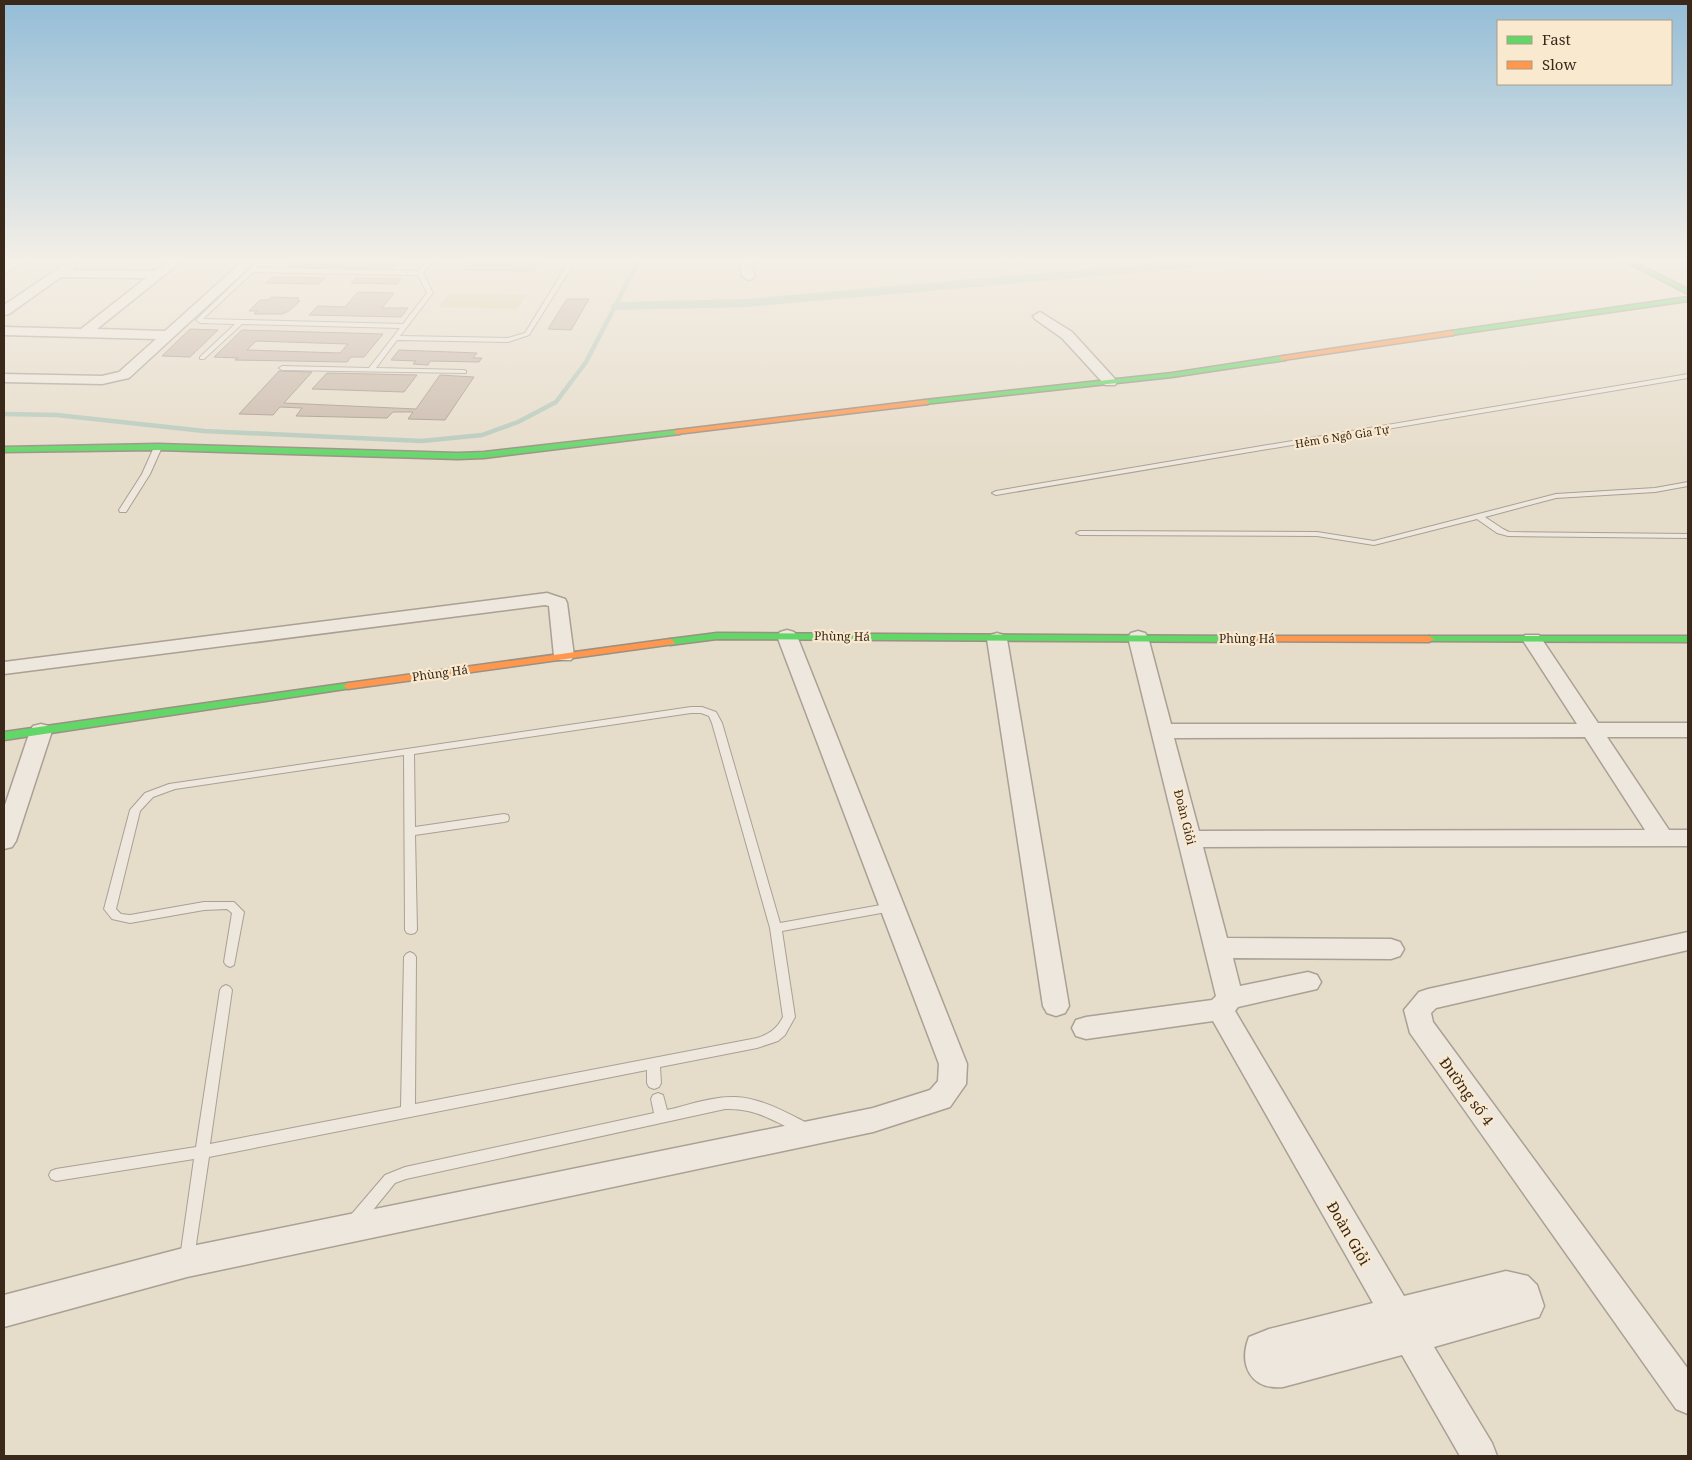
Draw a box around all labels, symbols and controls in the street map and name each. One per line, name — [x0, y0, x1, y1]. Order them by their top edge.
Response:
legend — [1497, 20, 1672, 85]
text: Fast — [1542, 29, 1571, 49]
text: Slow — [1542, 54, 1576, 74]
street label: Hẻm 6 Ngô Gia Tự — [1294, 421, 1391, 451]
street label: Phùng Há — [814, 627, 870, 645]
street label: Phùng Há — [1219, 630, 1275, 647]
street label: Phùng Há — [411, 661, 469, 685]
street label: Đoàn Giỏi — [1170, 788, 1200, 847]
street label: Đường số 4 — [1435, 1053, 1499, 1130]
street label: Đoàn Giỏi — [1323, 1197, 1375, 1269]

